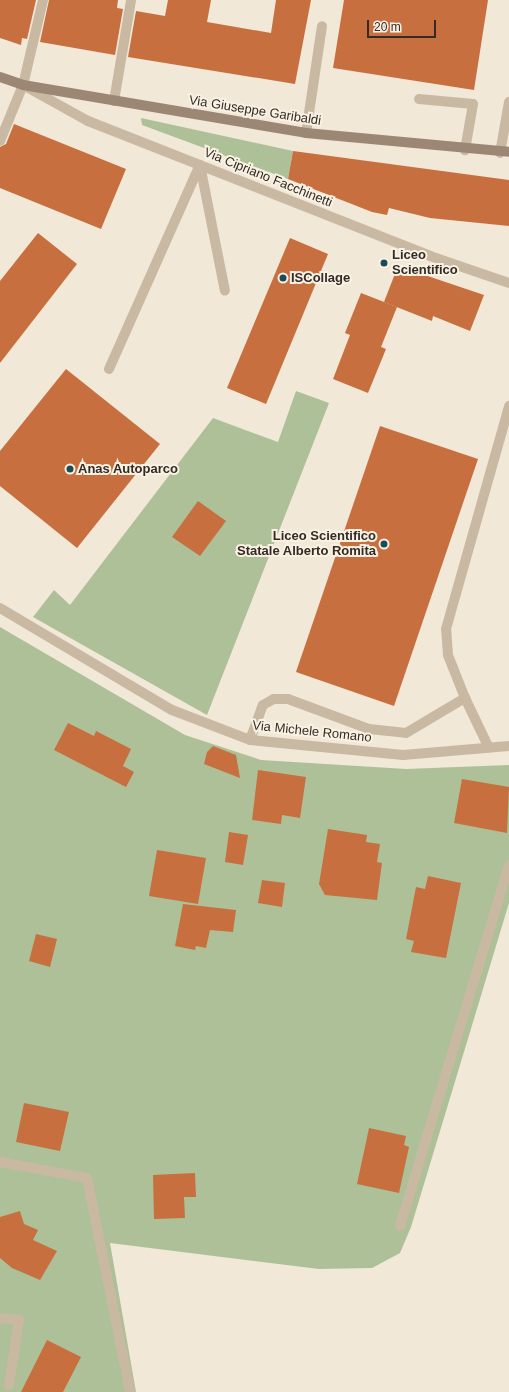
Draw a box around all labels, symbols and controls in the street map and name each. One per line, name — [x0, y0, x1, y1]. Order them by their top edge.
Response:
scale bar — [369, 12, 438, 38]
text: 20 m — [374, 20, 401, 34]
street label: Via Giuseppe Garibaldi — [188, 93, 322, 129]
street label: Via Cipriano Facchinetti — [202, 145, 334, 211]
place label: Liceo Scientifico — [392, 248, 458, 279]
marker: Liceo Scientifico — [379, 258, 389, 268]
place label: ISCollage — [291, 270, 350, 286]
marker: ISCollage — [278, 273, 288, 283]
place label: Anas Autoparco — [78, 461, 178, 477]
marker: Anas Autoparco — [65, 464, 75, 474]
place label: Liceo Scientifico Statale Alberto Romita — [237, 529, 376, 560]
marker: Liceo Scientifico Statale Alberto Romita — [379, 539, 389, 549]
street label: Via Michele Romano — [252, 718, 372, 746]

